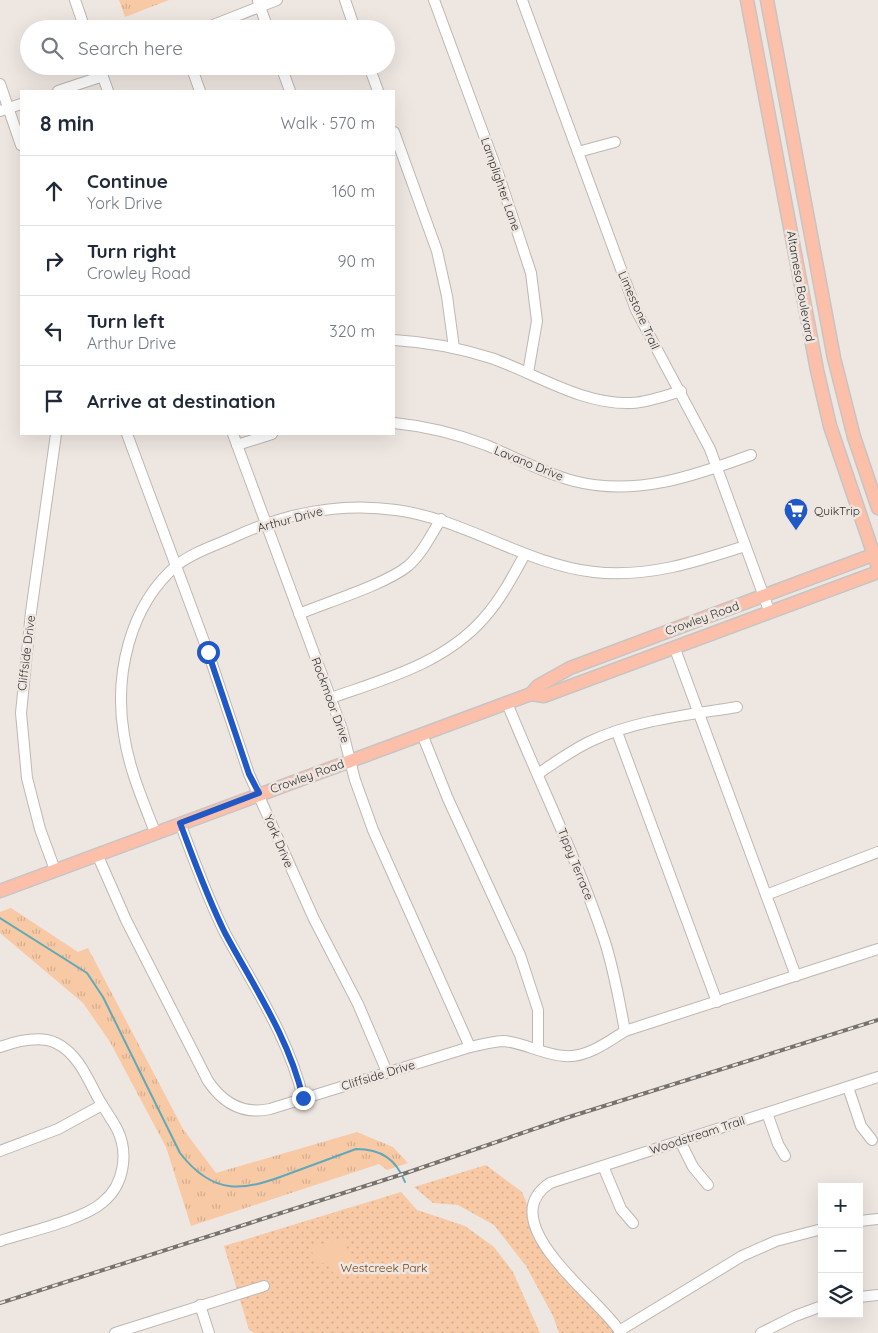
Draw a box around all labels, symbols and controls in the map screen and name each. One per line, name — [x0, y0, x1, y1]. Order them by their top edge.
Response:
search box — [20, 20, 395, 75]
icon: search — [38, 34, 66, 62]
text: Search here — [78, 36, 183, 60]
text: 8 min — [40, 110, 94, 136]
text: Walk · 570 m — [280, 113, 375, 133]
street label: Lamplighter Lane — [478, 135, 524, 233]
text: Continue — [87, 169, 168, 193]
icon: ahead — [40, 177, 68, 205]
text: 160 m — [332, 181, 375, 201]
text: York Drive — [87, 193, 163, 213]
street label: Altamesa Boulevard — [784, 229, 818, 343]
text: Turn right — [87, 239, 176, 263]
icon: right — [40, 247, 68, 275]
text: 90 m — [338, 251, 375, 271]
text: Crowley Road — [87, 263, 191, 283]
street label: Limestone Trail — [615, 269, 663, 351]
text: Turn left — [87, 309, 165, 333]
icon: left — [40, 317, 68, 345]
text: 320 m — [329, 321, 375, 341]
text: Arthur Drive — [87, 333, 176, 353]
icon: arrive — [40, 387, 68, 415]
text: Arrive at destination — [87, 389, 276, 413]
street label: Lavano Drive — [492, 442, 566, 484]
supermarket icon: QuikTrip — [783, 497, 809, 531]
street label: Arthur Drive — [256, 503, 324, 535]
place label: QuikTrip — [814, 503, 860, 518]
street label: Crowley Road — [663, 598, 741, 638]
street label: Cliffside Drive — [14, 614, 38, 692]
route start — [197, 641, 220, 664]
street label: Rockmoor Drive — [309, 655, 354, 745]
street label: Crowley Road — [268, 756, 346, 796]
street label: York Drive — [261, 812, 297, 870]
street label: Tippy Terrace — [555, 826, 597, 902]
street label: Cliffside Drive — [339, 1057, 417, 1093]
route end — [292, 1087, 315, 1110]
street label: Woodstream Trail — [648, 1113, 746, 1157]
map controls — [818, 1183, 863, 1318]
button: + — [818, 1183, 863, 1228]
button: − — [818, 1228, 863, 1273]
park label: Westcreek Park — [340, 1260, 428, 1275]
button: layers — [818, 1273, 863, 1318]

